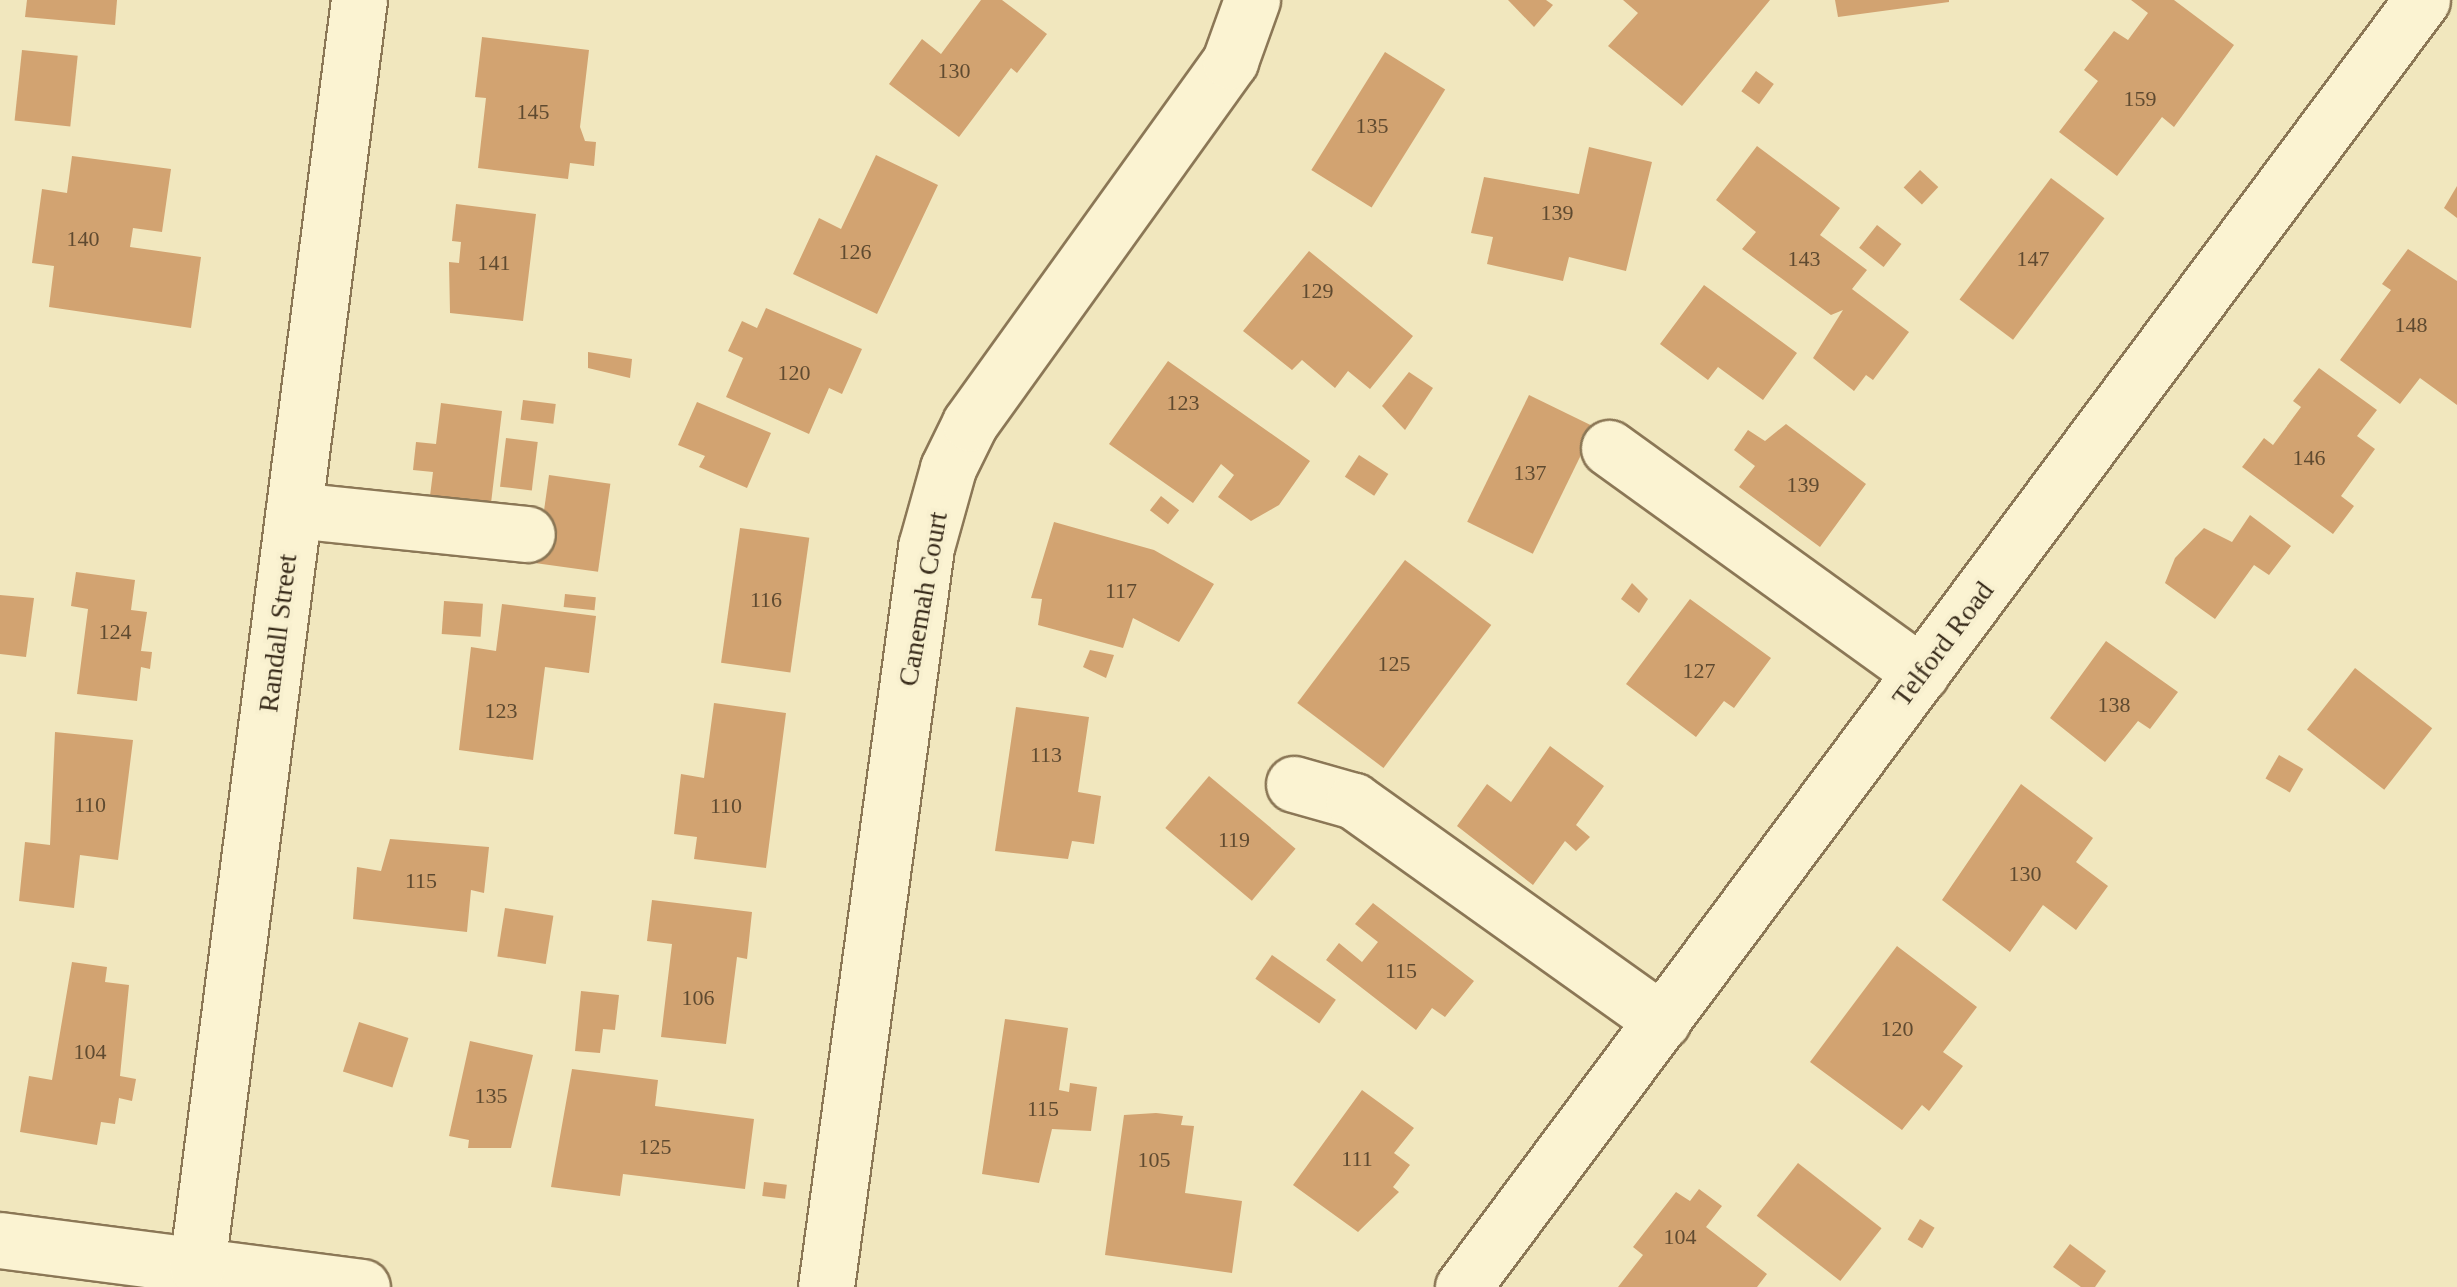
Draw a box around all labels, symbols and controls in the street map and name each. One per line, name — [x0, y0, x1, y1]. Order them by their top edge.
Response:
house number: 130 — [938, 58, 971, 84]
house number: 159 — [2124, 86, 2156, 112]
house number: 145 — [516, 99, 550, 125]
house number: 135 — [1355, 113, 1388, 139]
house number: 139 — [1540, 200, 1574, 226]
house number: 140 — [66, 226, 100, 252]
house number: 126 — [838, 239, 872, 265]
house number: 143 — [1788, 246, 1820, 272]
house number: 147 — [2016, 246, 2050, 272]
house number: 141 — [478, 250, 510, 276]
house number: 129 — [1300, 278, 1334, 304]
house number: 148 — [2394, 312, 2428, 338]
house number: 120 — [778, 360, 811, 386]
house number: 123 — [1166, 390, 1200, 416]
house number: 146 — [2292, 445, 2326, 471]
house number: 137 — [1514, 460, 1546, 486]
house number: 139 — [1786, 472, 1820, 498]
street label: Canemah Court — [891, 509, 955, 689]
street label: Randall Street — [252, 552, 304, 714]
street label: Telford Road — [1885, 575, 2001, 713]
house number: 117 — [1105, 578, 1137, 604]
house number: 116 — [750, 587, 782, 613]
house number: 124 — [98, 619, 132, 645]
house number: 125 — [1378, 651, 1410, 677]
house number: 127 — [1682, 658, 1716, 684]
house number: 138 — [2098, 692, 2130, 718]
house number: 123 — [484, 698, 518, 724]
house number: 113 — [1030, 742, 1062, 768]
house number: 110 — [74, 792, 106, 818]
house number: 110 — [710, 793, 742, 819]
house number: 119 — [1218, 827, 1250, 853]
house number: 130 — [2008, 861, 2042, 887]
house number: 115 — [405, 868, 437, 894]
house number: 115 — [1385, 958, 1417, 984]
house number: 106 — [681, 985, 714, 1011]
house number: 120 — [1880, 1016, 1914, 1042]
house number: 104 — [74, 1039, 106, 1065]
house number: 135 — [474, 1083, 508, 1109]
house number: 115 — [1027, 1096, 1059, 1122]
house number: 125 — [638, 1134, 672, 1160]
house number: 111 — [1341, 1146, 1373, 1172]
house number: 105 — [1138, 1147, 1170, 1173]
house number: 104 — [1664, 1224, 1696, 1250]

